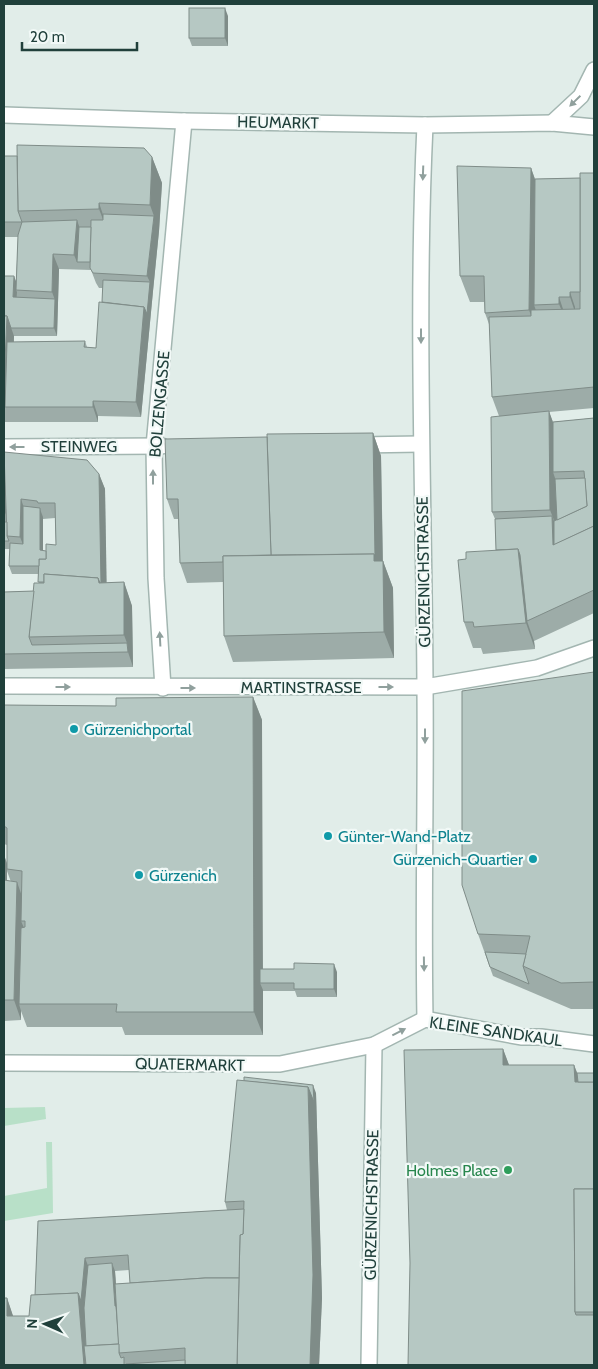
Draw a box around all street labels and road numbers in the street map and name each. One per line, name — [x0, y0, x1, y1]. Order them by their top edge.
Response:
street label: HEUMARKT — [237, 112, 319, 133]
street label: BOLZENGASSE — [145, 350, 174, 458]
street label: STEINWEG — [41, 437, 117, 456]
street label: GÜRZENICHSTRASSE — [413, 496, 434, 648]
street label: MARTINSTRASSE — [240, 678, 362, 697]
street label: KLEINE SANDKAUL — [428, 1013, 564, 1050]
street label: QUATERMARKT — [135, 1054, 245, 1075]
street label: GÜRZENICHSTRASSE — [361, 1129, 382, 1281]

